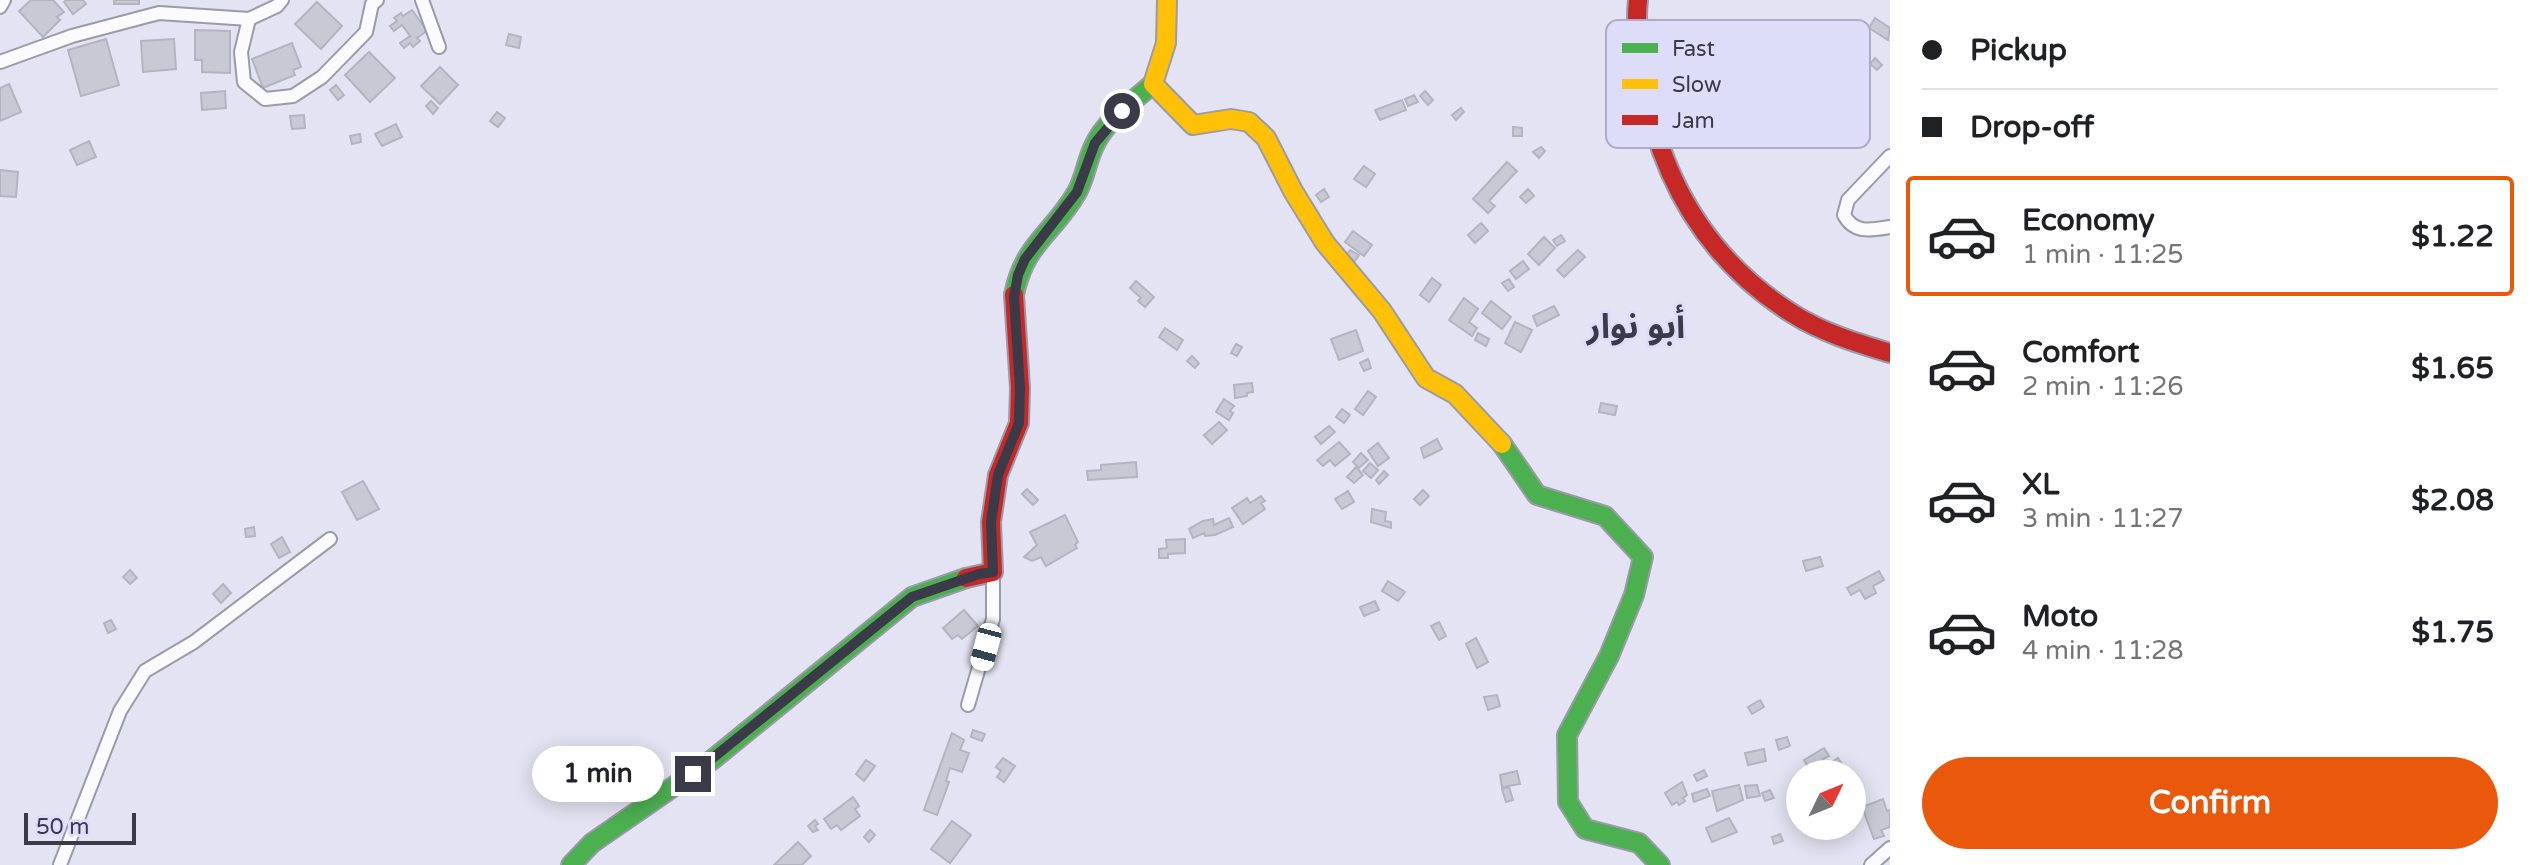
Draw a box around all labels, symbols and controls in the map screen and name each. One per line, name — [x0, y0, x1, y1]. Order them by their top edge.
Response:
legend — [1606, 20, 1870, 148]
text: Pickup — [1970, 32, 2067, 69]
text: Fast — [1672, 36, 1715, 62]
text: Slow — [1672, 72, 1722, 98]
route start — [1104, 93, 1140, 129]
text: Jam — [1672, 108, 1715, 134]
text: Drop-off — [1970, 109, 2094, 146]
icon: car — [1926, 200, 1998, 272]
text: Economy — [2022, 202, 2155, 239]
text: $1.22 — [2411, 218, 2494, 255]
text: 1 min · 11:25 — [2022, 239, 2184, 270]
district label: أبو نوار — [1585, 304, 1685, 348]
icon: car — [1926, 332, 1998, 404]
text: Comfort — [2022, 334, 2140, 371]
text: $1.65 — [2411, 350, 2494, 387]
text: 2 min · 11:26 — [2022, 371, 2184, 402]
icon: car — [1926, 464, 1998, 536]
text: XL — [2022, 466, 2059, 503]
text: $2.08 — [2411, 482, 2494, 519]
text: 3 min · 11:27 — [2022, 503, 2184, 534]
icon: car — [1926, 596, 1998, 668]
text: Moto — [2022, 598, 2098, 635]
text: $1.75 — [2412, 614, 2494, 651]
car — [968, 621, 1004, 673]
text: 4 min · 11:28 — [2022, 635, 2184, 666]
callout: 1 min — [533, 746, 665, 802]
route end — [675, 756, 711, 792]
button: Confirm — [1922, 757, 2498, 849]
text: 1 min — [563, 758, 633, 789]
north arrow — [1786, 760, 1866, 840]
map controls — [1786, 760, 1866, 840]
scale bar — [24, 809, 136, 845]
text: 50 m — [36, 814, 90, 840]

